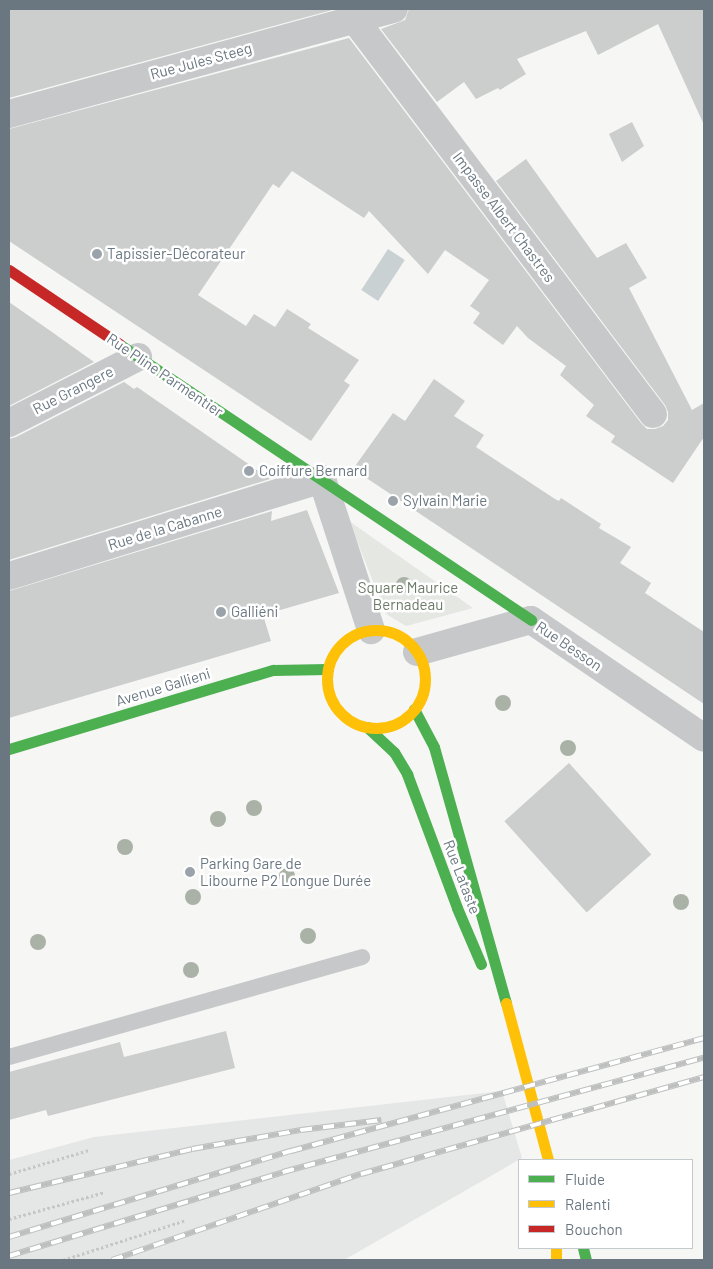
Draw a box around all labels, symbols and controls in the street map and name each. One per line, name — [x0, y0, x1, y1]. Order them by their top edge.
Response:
street label: Rue Jules Steeg — [148, 39, 254, 83]
street label: Impasse Albert Chastres — [449, 148, 559, 286]
place label: Tapissier-Décorateur — [107, 245, 245, 263]
marker: Tapissier-Décorateur — [91, 248, 103, 260]
street label: Rue Pline Parmentier — [103, 329, 227, 421]
street label: Rue Grangere — [30, 362, 116, 418]
place label: Coiffure Bernard — [259, 462, 367, 480]
marker: Coiffure Bernard — [243, 465, 255, 477]
place label: Sylvain Marie — [403, 492, 487, 510]
marker: Sylvain Marie — [387, 495, 399, 507]
street label: Rue de la Cabanne — [106, 502, 224, 554]
park label: Square Maurice Bernadeau — [358, 578, 458, 613]
place label: Galliéni — [231, 603, 278, 621]
marker: Galliéni — [215, 606, 227, 618]
street label: Rue Besson — [532, 617, 606, 675]
street label: Avenue Gallieni — [113, 664, 213, 710]
street label: Rue Lataste — [440, 837, 484, 917]
place label: Parking Gare de Libourne P2 Longue Durée — [200, 854, 371, 889]
marker: Parking Gare de Libourne P2 Longue Durée — [184, 866, 196, 878]
legend — [518, 1159, 693, 1249]
text: Fluide — [565, 1170, 605, 1188]
text: Ralenti — [565, 1195, 611, 1213]
text: Bouchon — [565, 1220, 623, 1238]

